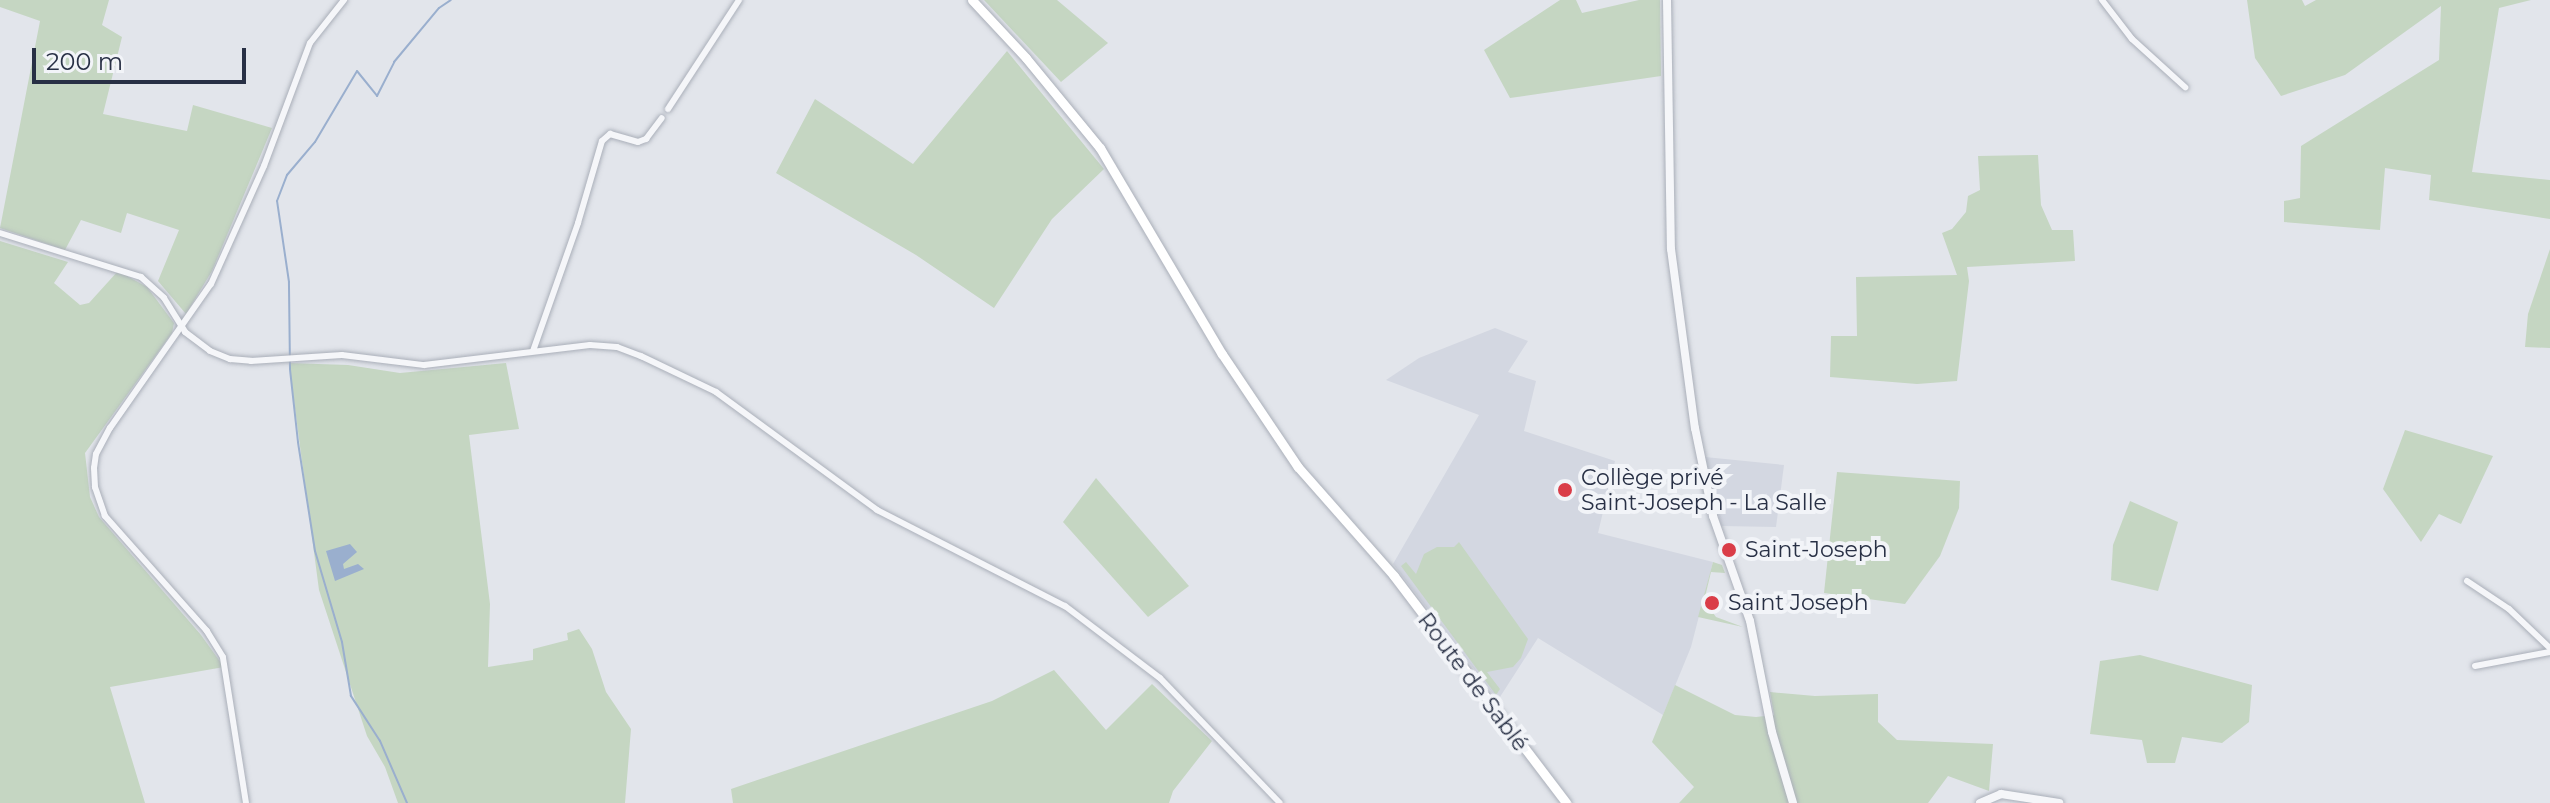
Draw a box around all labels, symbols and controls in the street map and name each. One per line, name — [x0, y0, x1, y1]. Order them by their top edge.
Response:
scale bar — [36, 32, 250, 82]
text: 200 m — [46, 47, 123, 76]
place label: Collège privé Saint-Joseph - La Salle — [1581, 464, 1827, 516]
marker: Collège privé Saint-Joseph - La Salle — [1556, 481, 1574, 499]
place label: Saint-Joseph — [1745, 537, 1888, 563]
marker: Saint-Joseph — [1720, 541, 1738, 559]
place label: Saint Joseph — [1728, 590, 1869, 616]
marker: Saint Joseph — [1703, 594, 1721, 612]
street label: Route de Sablé — [1412, 608, 1534, 756]

